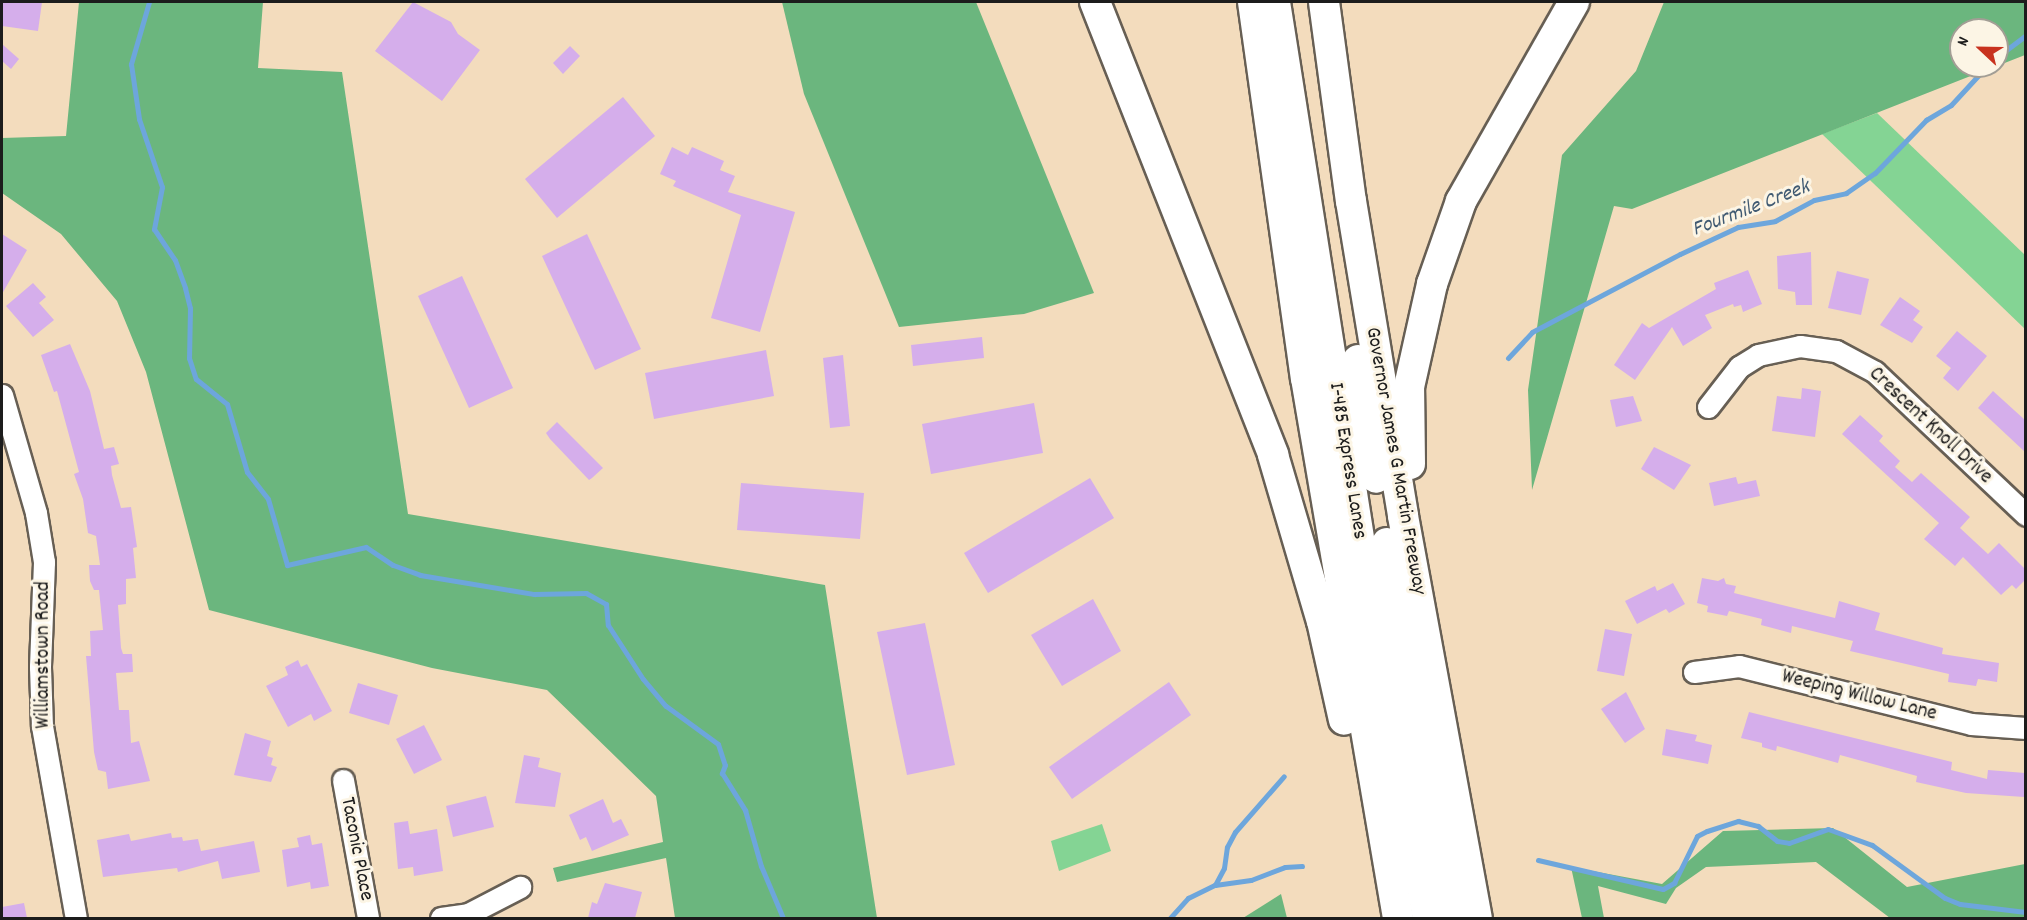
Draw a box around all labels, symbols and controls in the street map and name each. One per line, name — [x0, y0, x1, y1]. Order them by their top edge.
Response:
north arrow — [1949, 18, 2009, 78]
text: N — [1952, 34, 1976, 50]
water label: Fourmile Creek — [1689, 175, 1813, 243]
street label: Governor James G Martin Freeway — [1359, 325, 1431, 597]
street label: Crescent Knoll Drive — [1863, 362, 1997, 490]
street label: I-485 Express Lanes — [1322, 381, 1372, 541]
street label: Williamstown Road — [31, 581, 57, 729]
street label: Weeping Willow Lane — [1779, 665, 1939, 727]
street label: Taconic Place — [334, 795, 378, 903]

